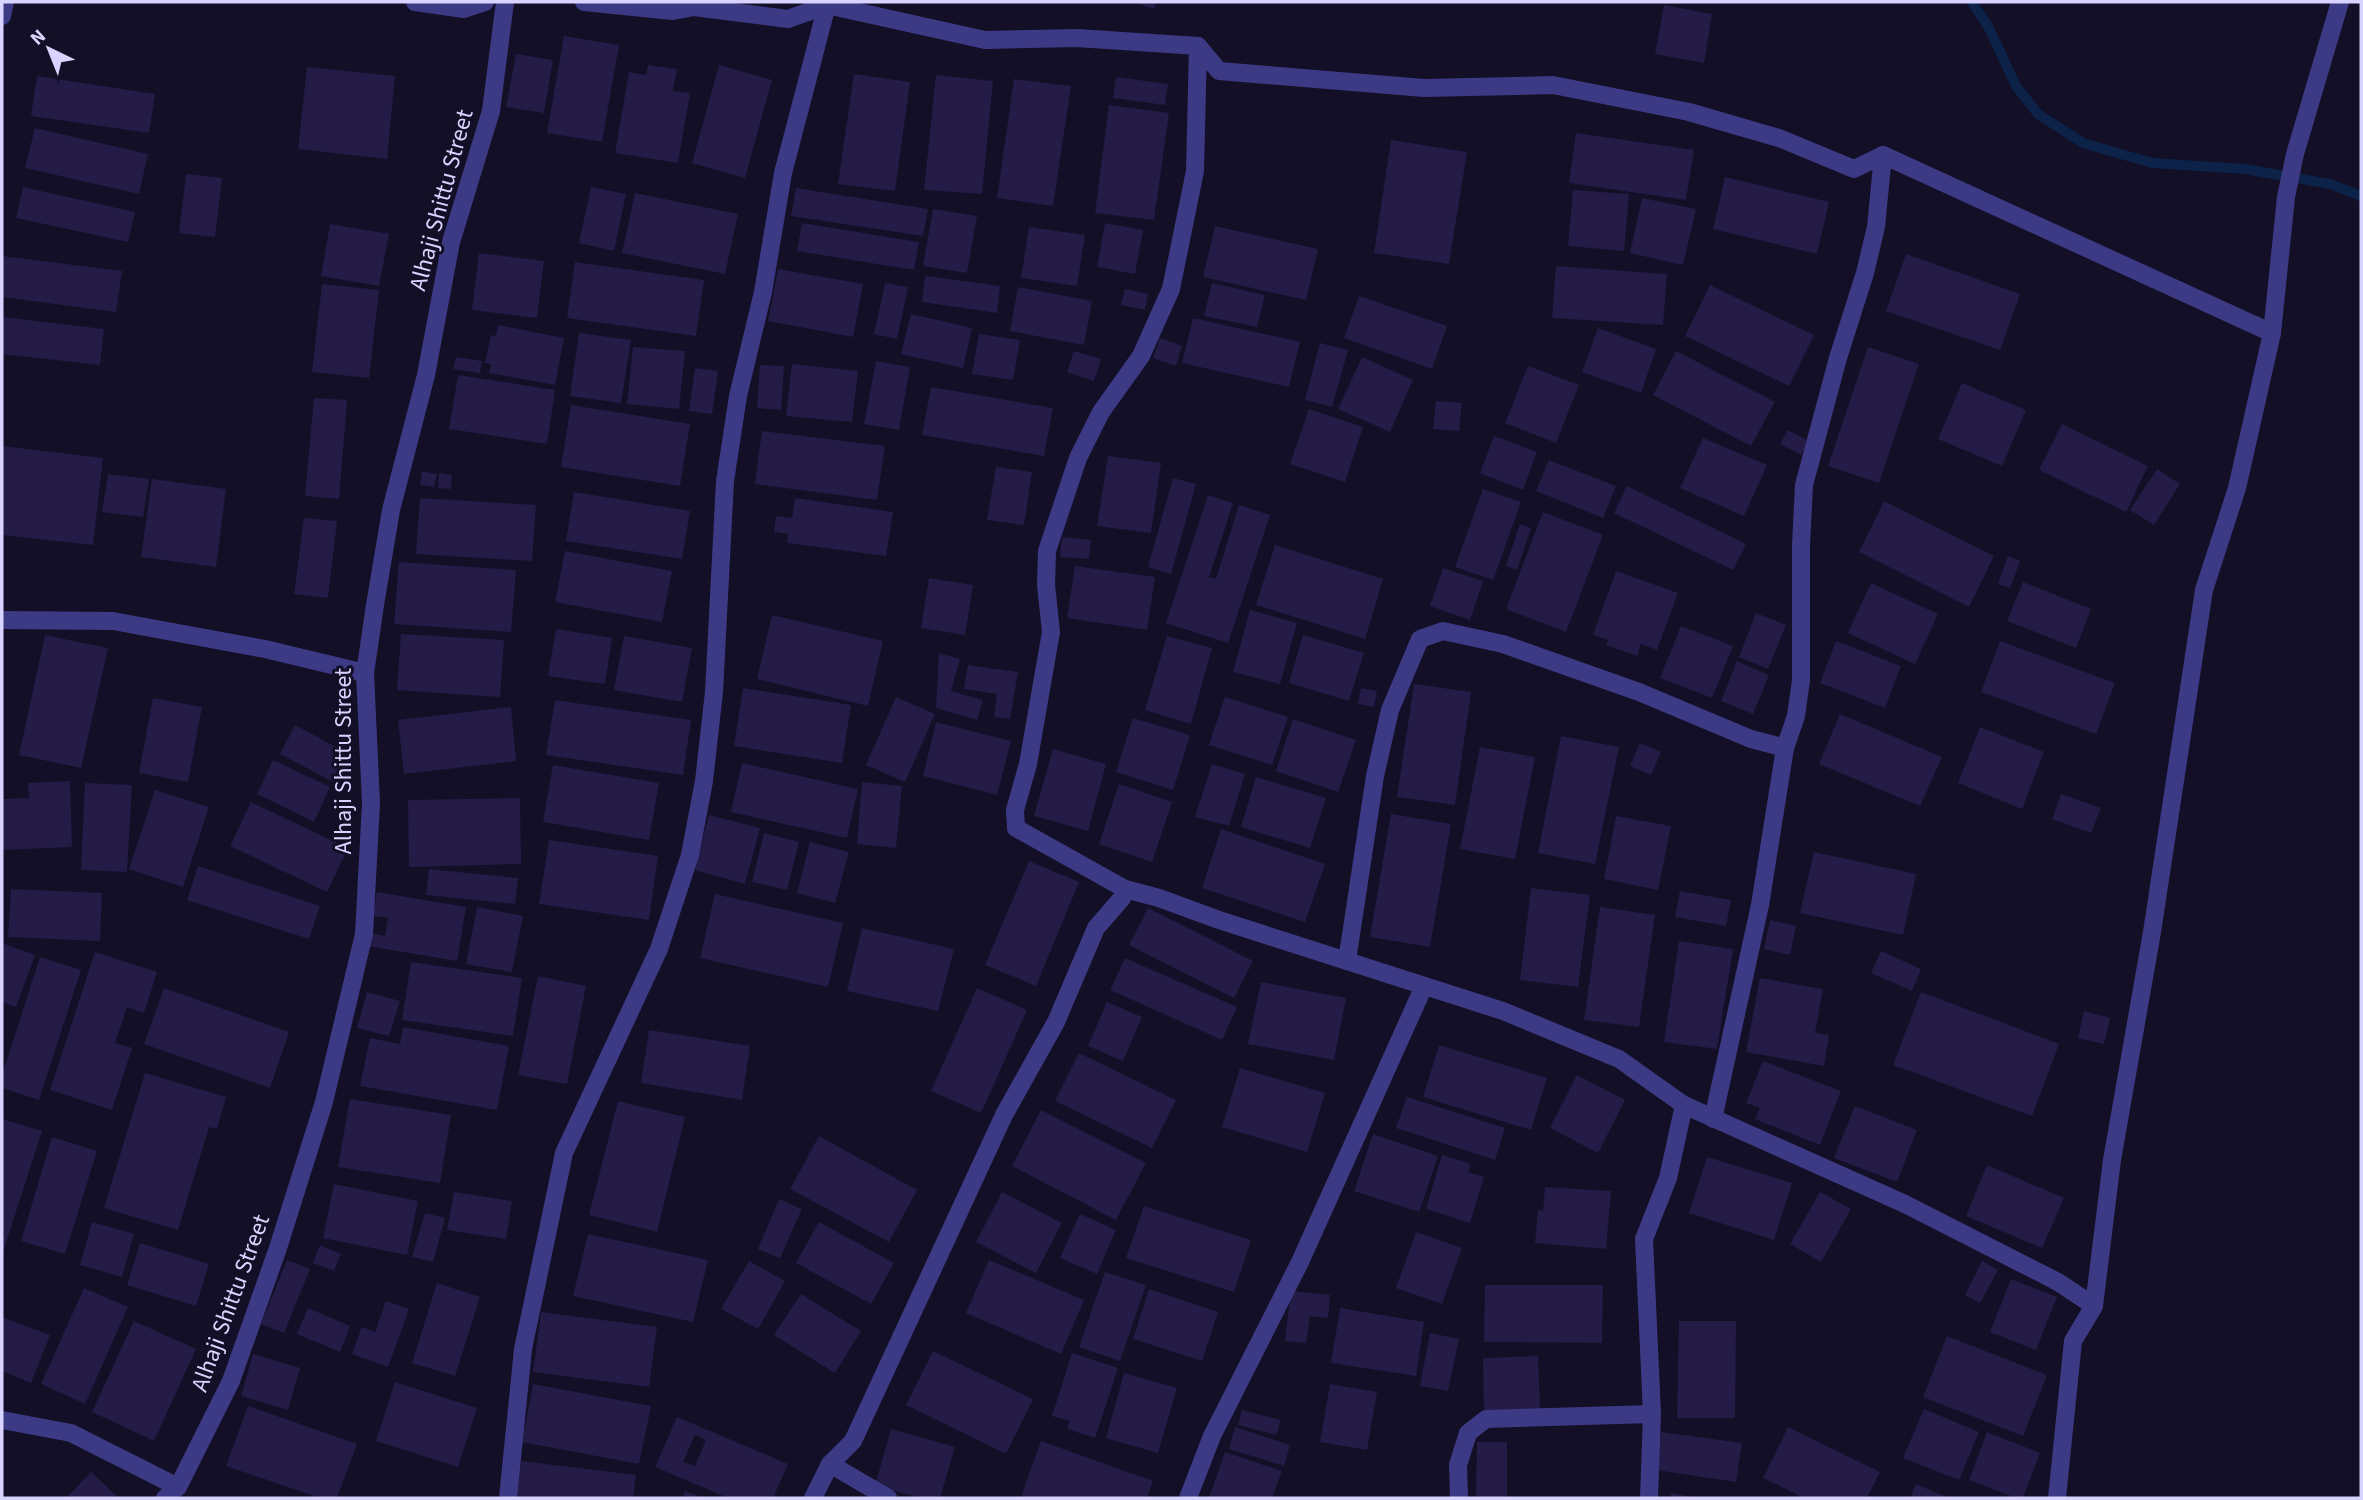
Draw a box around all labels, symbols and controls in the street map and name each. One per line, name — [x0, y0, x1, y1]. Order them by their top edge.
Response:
north arrow — [14, 14, 84, 84]
text: N — [25, 23, 52, 52]
street label: Alhaji Shittu Street — [400, 106, 483, 295]
street label: Alhaji Shittu Street — [326, 668, 361, 854]
street label: Alhaji Shittu Street — [182, 1210, 279, 1397]

